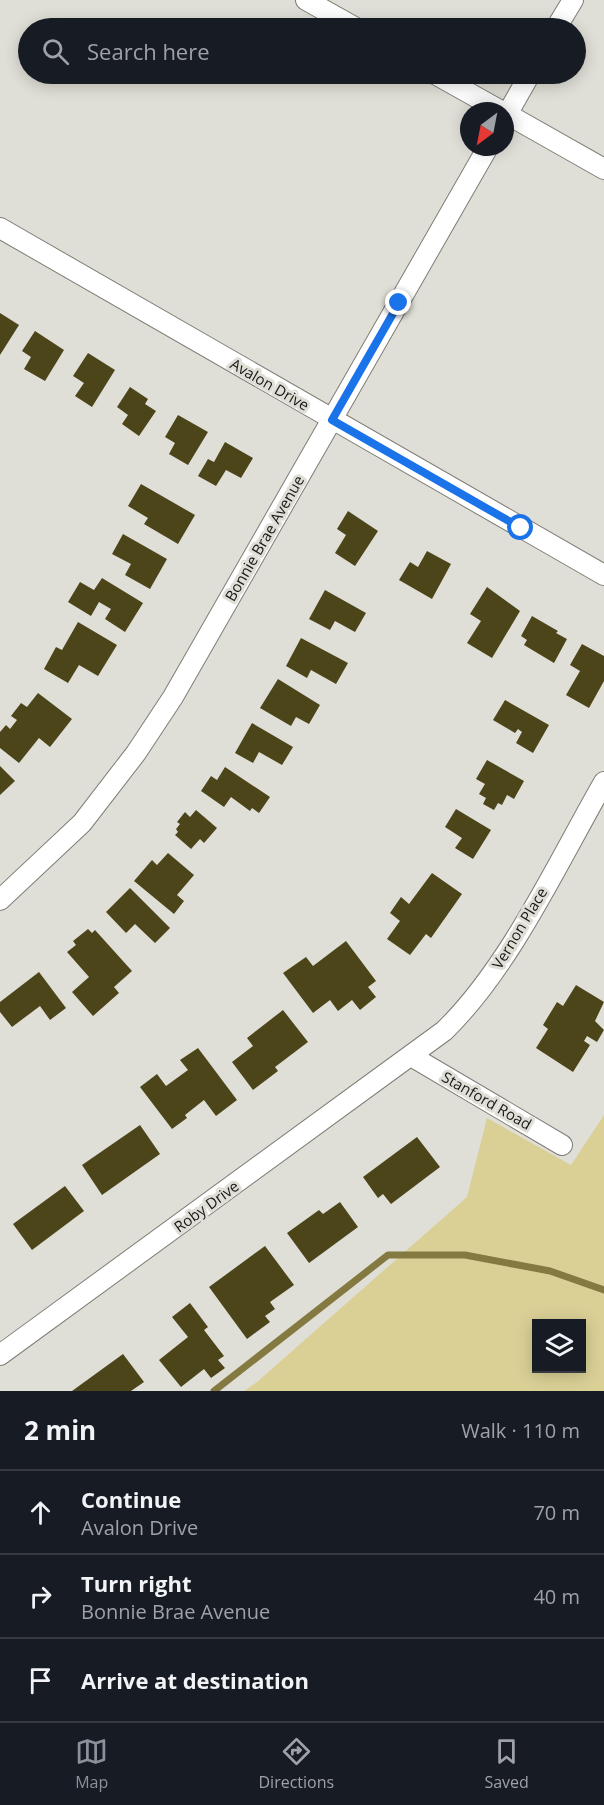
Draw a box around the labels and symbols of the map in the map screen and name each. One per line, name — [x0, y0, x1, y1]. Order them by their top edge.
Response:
north arrow — [460, 102, 514, 156]
route end — [385, 289, 411, 315]
street label: Avalon Drive — [227, 353, 313, 415]
street label: Bonnie Brae Avenue — [220, 472, 308, 604]
route start — [507, 514, 533, 540]
street label: Vernon Place — [487, 884, 551, 972]
street label: Stanford Road — [439, 1066, 535, 1134]
street label: Roby Drive — [170, 1176, 242, 1236]

